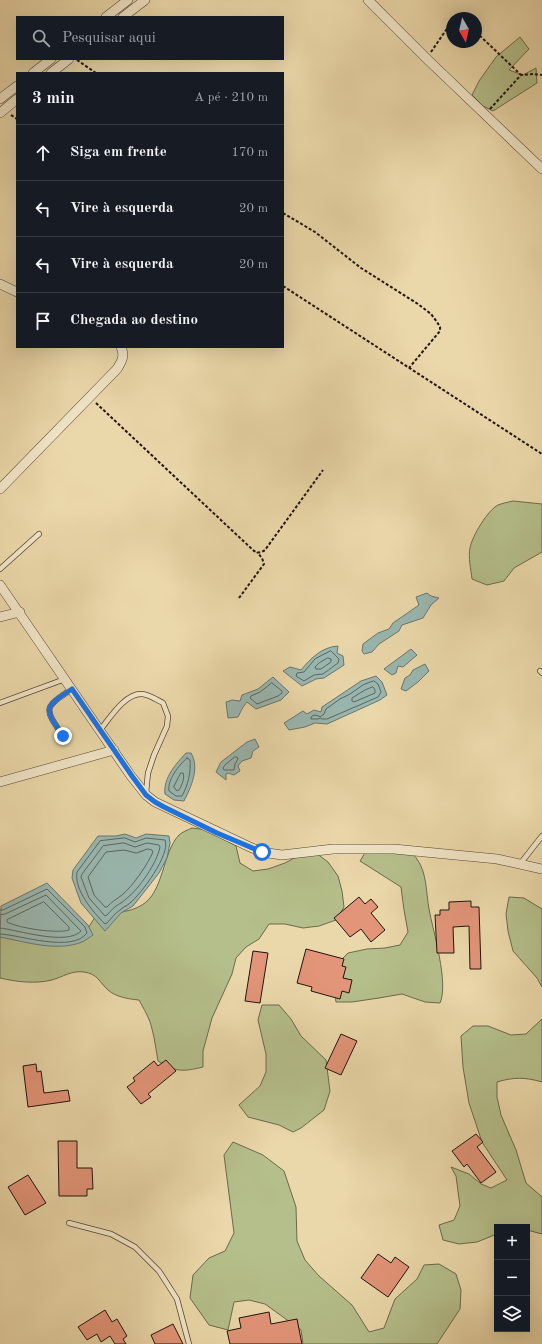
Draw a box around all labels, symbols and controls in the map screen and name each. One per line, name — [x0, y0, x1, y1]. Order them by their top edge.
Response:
north arrow — [446, 12, 482, 48]
search box — [16, 16, 284, 60]
icon: search — [30, 27, 52, 49]
text: Pesquisar aqui — [62, 31, 156, 46]
text: 3 min — [32, 90, 75, 107]
text: A pé · 210 m — [194, 91, 268, 104]
icon: ahead — [32, 142, 54, 164]
text: Siga em frente — [70, 145, 167, 160]
text: 170 m — [231, 146, 268, 159]
icon: left — [32, 198, 54, 220]
text: Vire à esquerda — [70, 201, 174, 216]
text: 20 m — [239, 202, 268, 215]
icon: left — [32, 254, 54, 276]
text: Vire à esquerda — [70, 257, 174, 272]
text: 20 m — [239, 258, 268, 271]
icon: arrive — [32, 310, 54, 332]
text: Chegada ao destino — [70, 313, 198, 328]
route end — [54, 727, 72, 745]
route start — [253, 843, 271, 861]
map controls — [494, 1224, 530, 1332]
button: + — [494, 1224, 530, 1260]
button: − — [494, 1260, 530, 1296]
button: layers — [494, 1296, 530, 1332]

